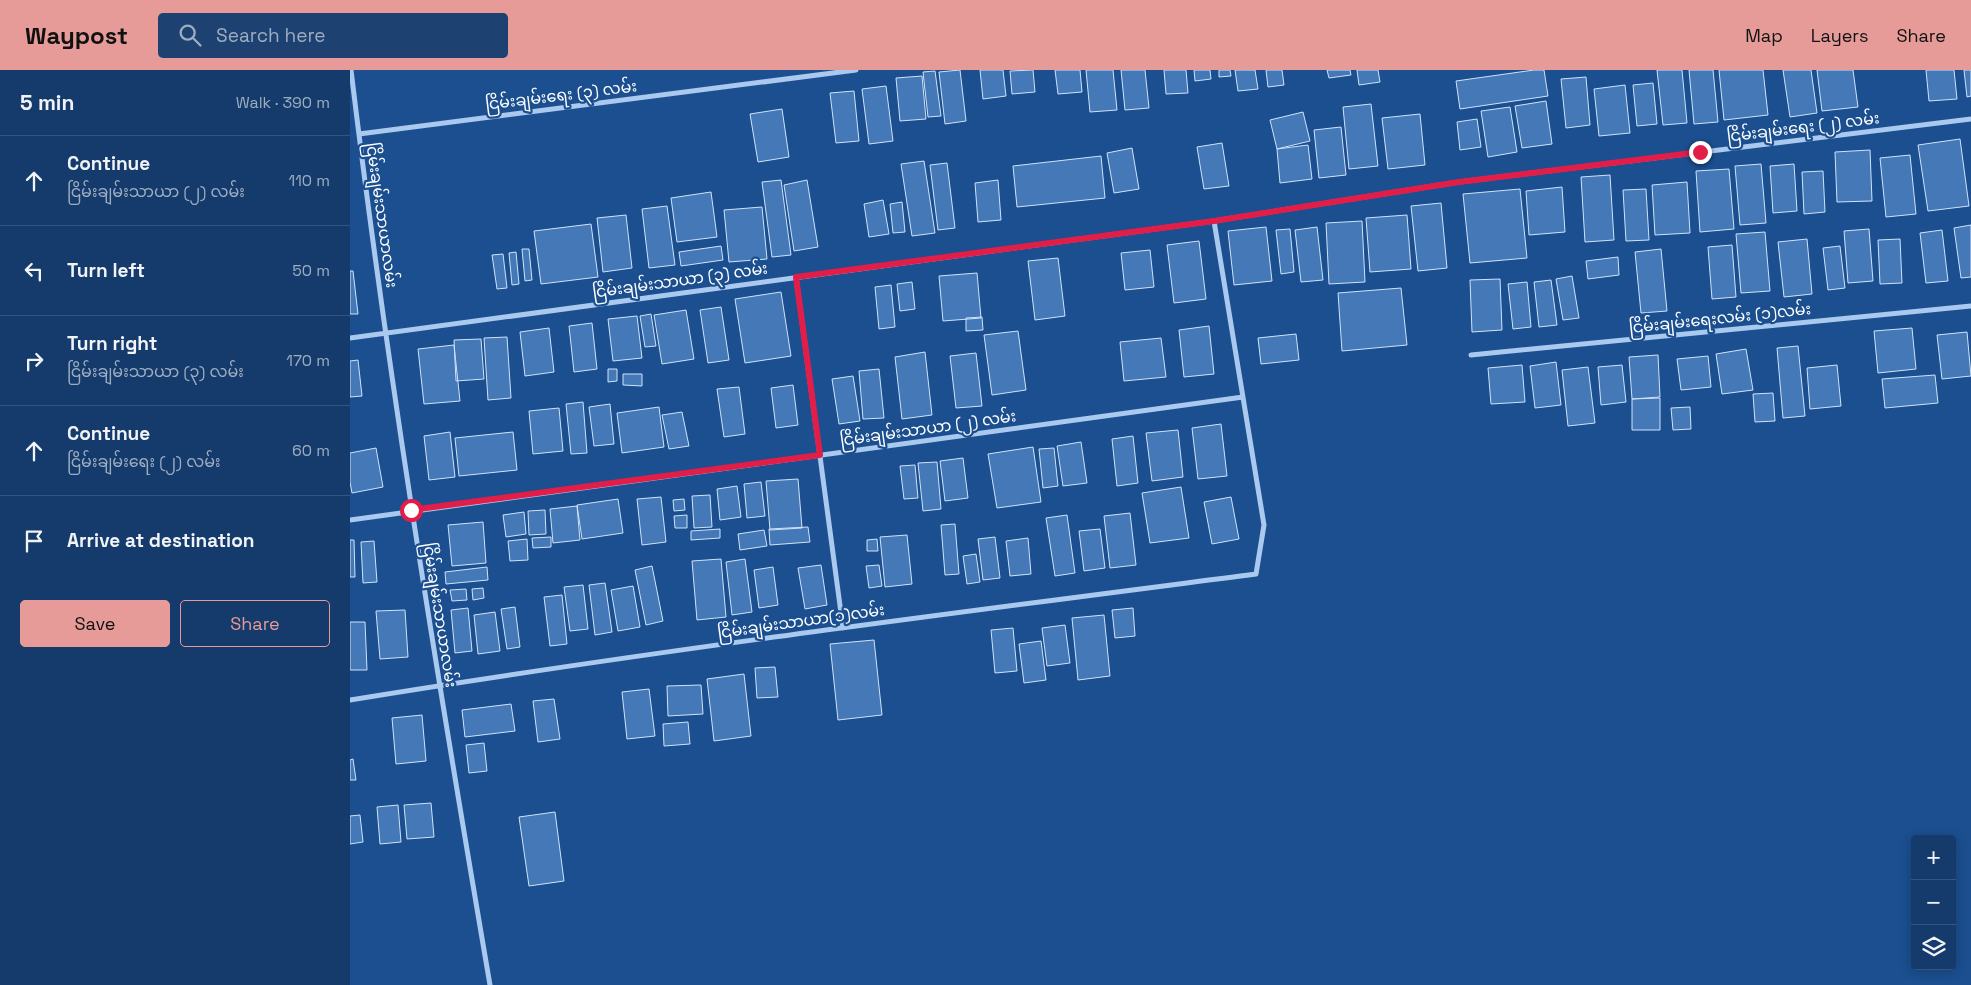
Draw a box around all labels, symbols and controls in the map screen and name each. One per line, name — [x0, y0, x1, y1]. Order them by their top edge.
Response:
search box — [158, 13, 508, 58]
text: Waypost — [25, 20, 128, 51]
icon: search — [176, 21, 204, 49]
text: Search here — [216, 23, 326, 48]
text: Map — [1745, 24, 1783, 47]
text: Layers — [1811, 24, 1868, 47]
text: Share — [1896, 24, 1946, 47]
street label: ငြိမ်းချမ်းရေး (၃) လမ်း — [484, 74, 638, 118]
text: 5 min — [20, 89, 74, 116]
text: Walk · 390 m — [236, 92, 330, 113]
street label: ငြိမ်းချမ်းရေး (၂) လမ်း — [1725, 106, 1881, 150]
street label: ငြိမ်းချမ်းသာယာလမ်း — [358, 141, 404, 290]
route end — [1689, 141, 1712, 164]
text: Continue — [67, 151, 150, 176]
icon: ahead — [20, 167, 48, 195]
text: 110 m — [288, 170, 330, 191]
text: ငြိမ်းချမ်းသာယာ (၂) လမ်း — [67, 181, 245, 202]
street label: ငြိမ်းချမ်းသာယာ (၃) လမ်း — [591, 256, 769, 306]
icon: left — [20, 257, 48, 285]
text: Turn left — [67, 258, 145, 283]
text: 50 m — [292, 260, 330, 281]
street label: ငြိမ်းချမ်းရေးလမ်း (၁)လမ်း — [1628, 297, 1812, 341]
text: Turn right — [67, 331, 157, 356]
icon: right — [20, 347, 48, 375]
text: 170 m — [286, 350, 330, 371]
text: ငြိမ်းချမ်းသာယာ (၃) လမ်း — [67, 361, 244, 382]
street label: ငြိမ်းချမ်းသာယာ (၂) လမ်း — [838, 404, 1018, 454]
text: Continue — [67, 421, 150, 446]
icon: ahead — [20, 437, 48, 465]
text: 60 m — [292, 440, 330, 461]
text: ငြိမ်းချမ်းရေး (၂) လမ်း — [67, 451, 221, 472]
route start — [400, 499, 423, 522]
icon: arrive — [20, 527, 48, 555]
text: Arrive at destination — [67, 528, 255, 553]
street label: ငြိမ်းချမ်းသာယာလမ်း — [415, 541, 463, 690]
street label: ငြိမ်းချမ်းသာယာ(၁)လမ်း — [716, 598, 886, 646]
button: Save — [20, 600, 170, 647]
button: Share — [180, 600, 330, 647]
map controls — [1911, 835, 1956, 970]
button: + — [1911, 835, 1956, 880]
button: − — [1911, 880, 1956, 925]
button: layers — [1911, 925, 1956, 970]

